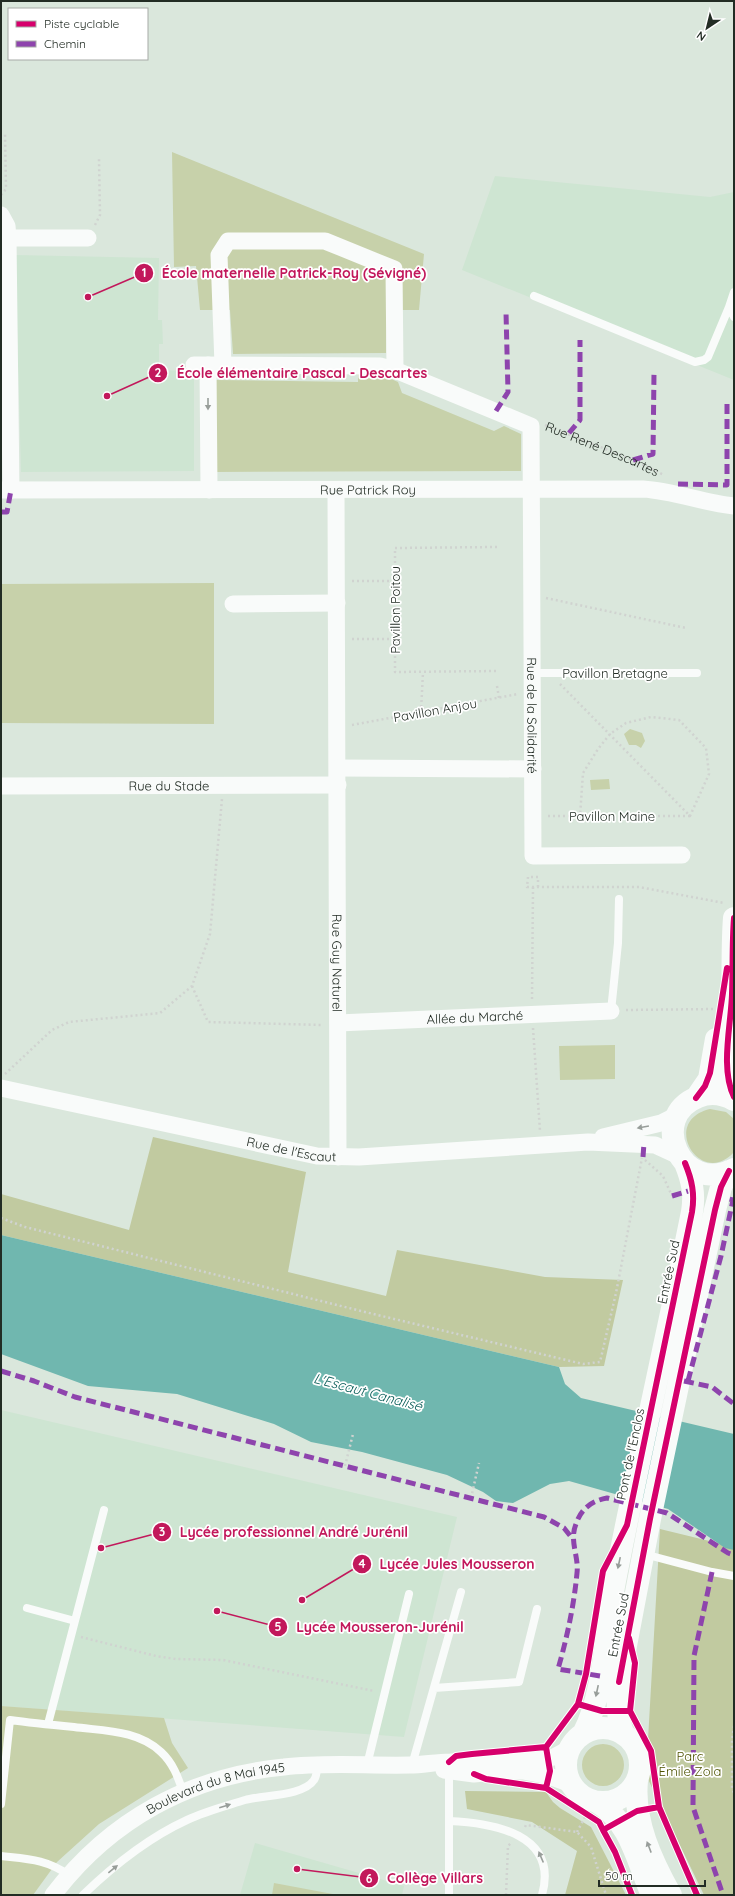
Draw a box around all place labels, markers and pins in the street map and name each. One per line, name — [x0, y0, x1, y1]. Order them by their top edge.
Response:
callout: École maternelle Patrick-Roy (Sévigné) — [134, 260, 435, 286]
callout: École élémentaire Pascal - Descartes — [148, 360, 435, 386]
callout: Lycée professionnel André Jurénil — [152, 1519, 416, 1545]
callout: Lycée Jules Mousseron — [352, 1551, 543, 1577]
callout: Lycée Mousseron-Jurénil — [268, 1614, 471, 1640]
callout: Collège Villars — [359, 1865, 491, 1891]

